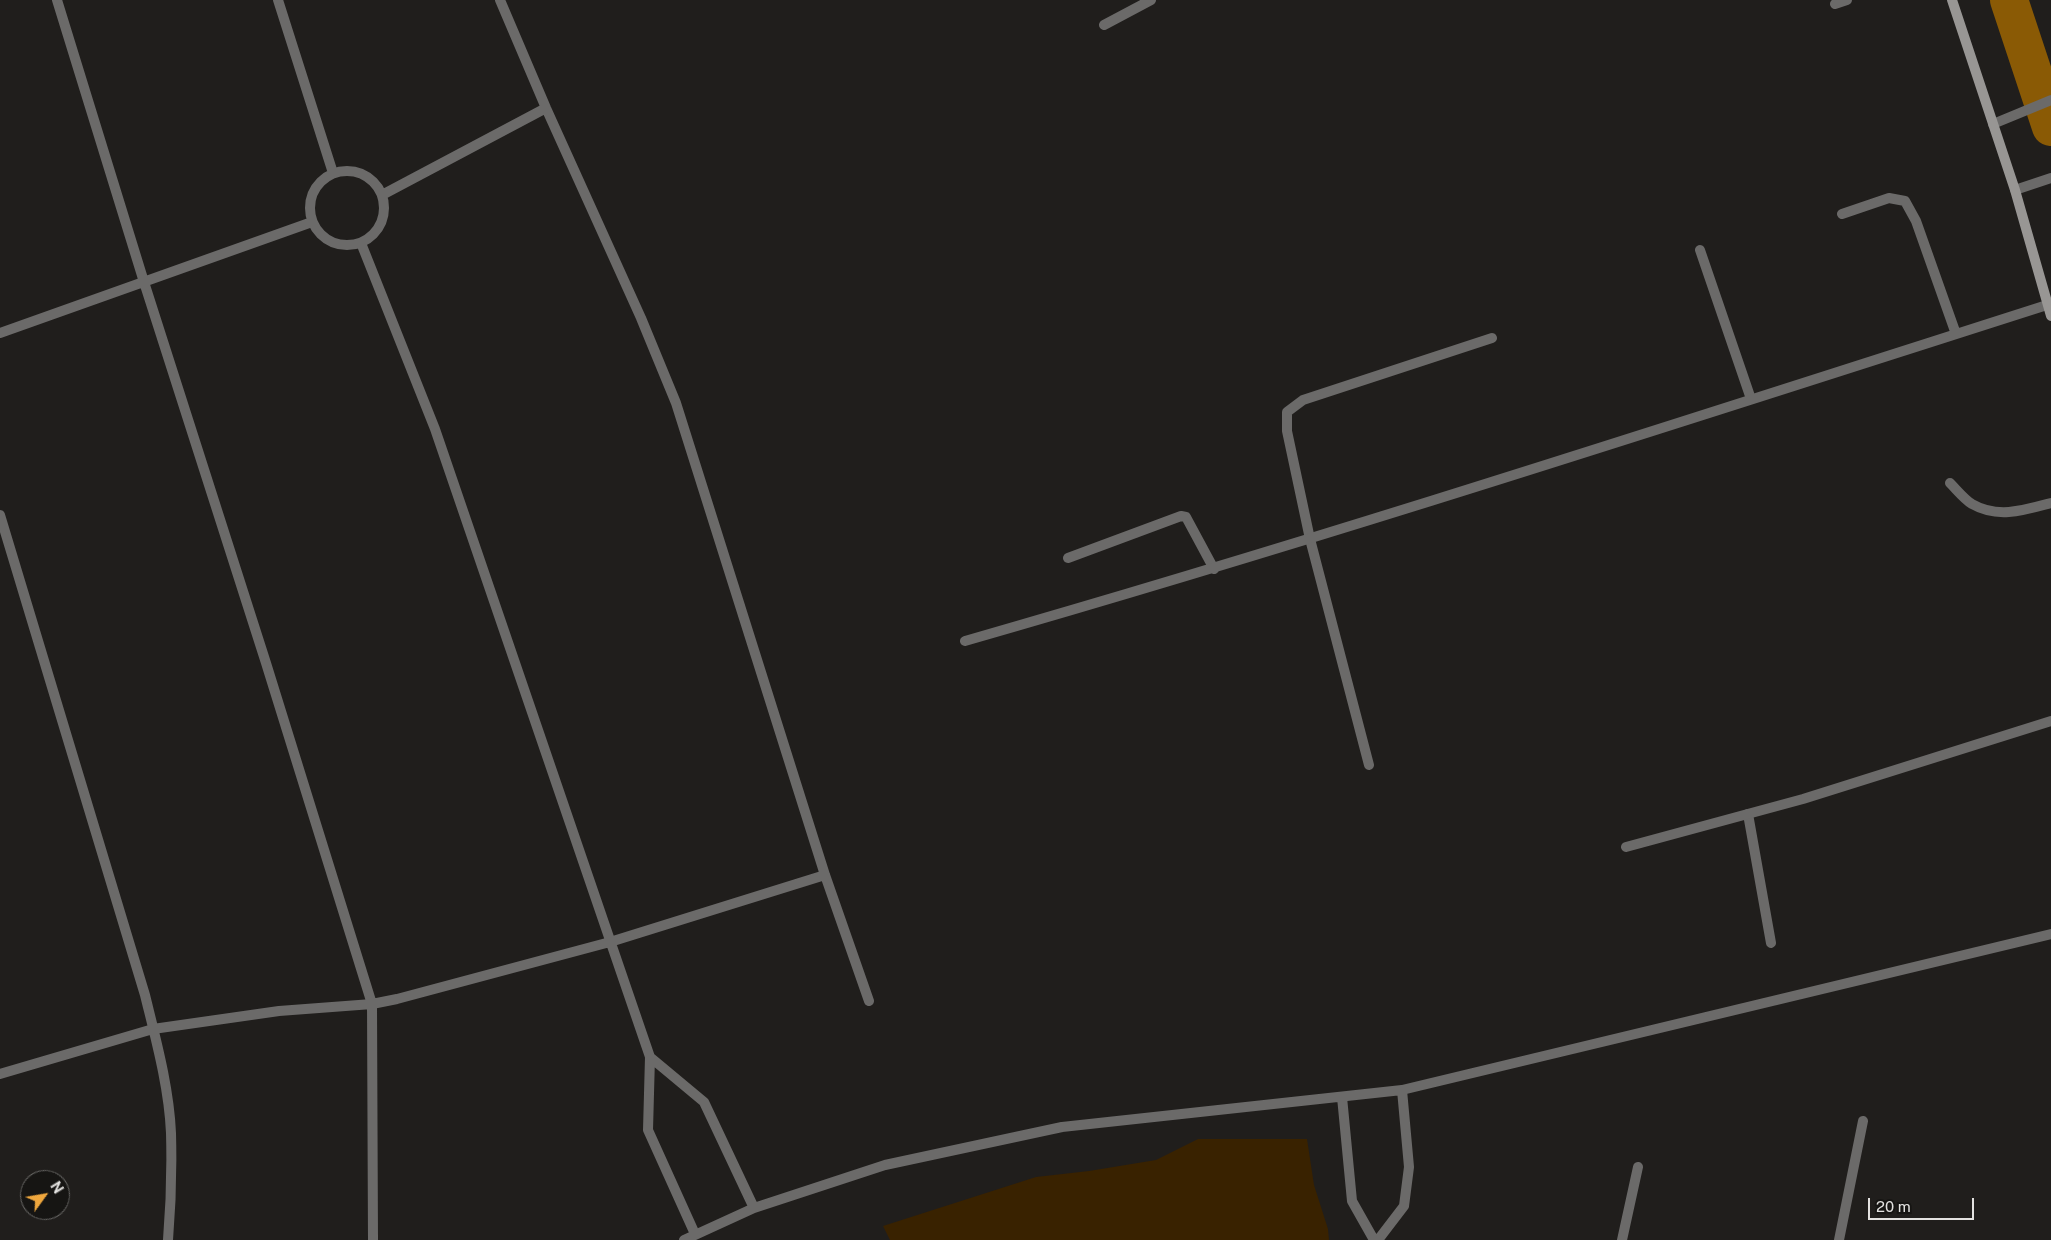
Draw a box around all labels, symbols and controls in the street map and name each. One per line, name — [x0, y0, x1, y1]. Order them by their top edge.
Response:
north arrow — [20, 1170, 70, 1220]
text: N — [47, 1179, 67, 1196]
scale bar — [1871, 1188, 1977, 1220]
text: 20 m — [1876, 1198, 1911, 1215]

